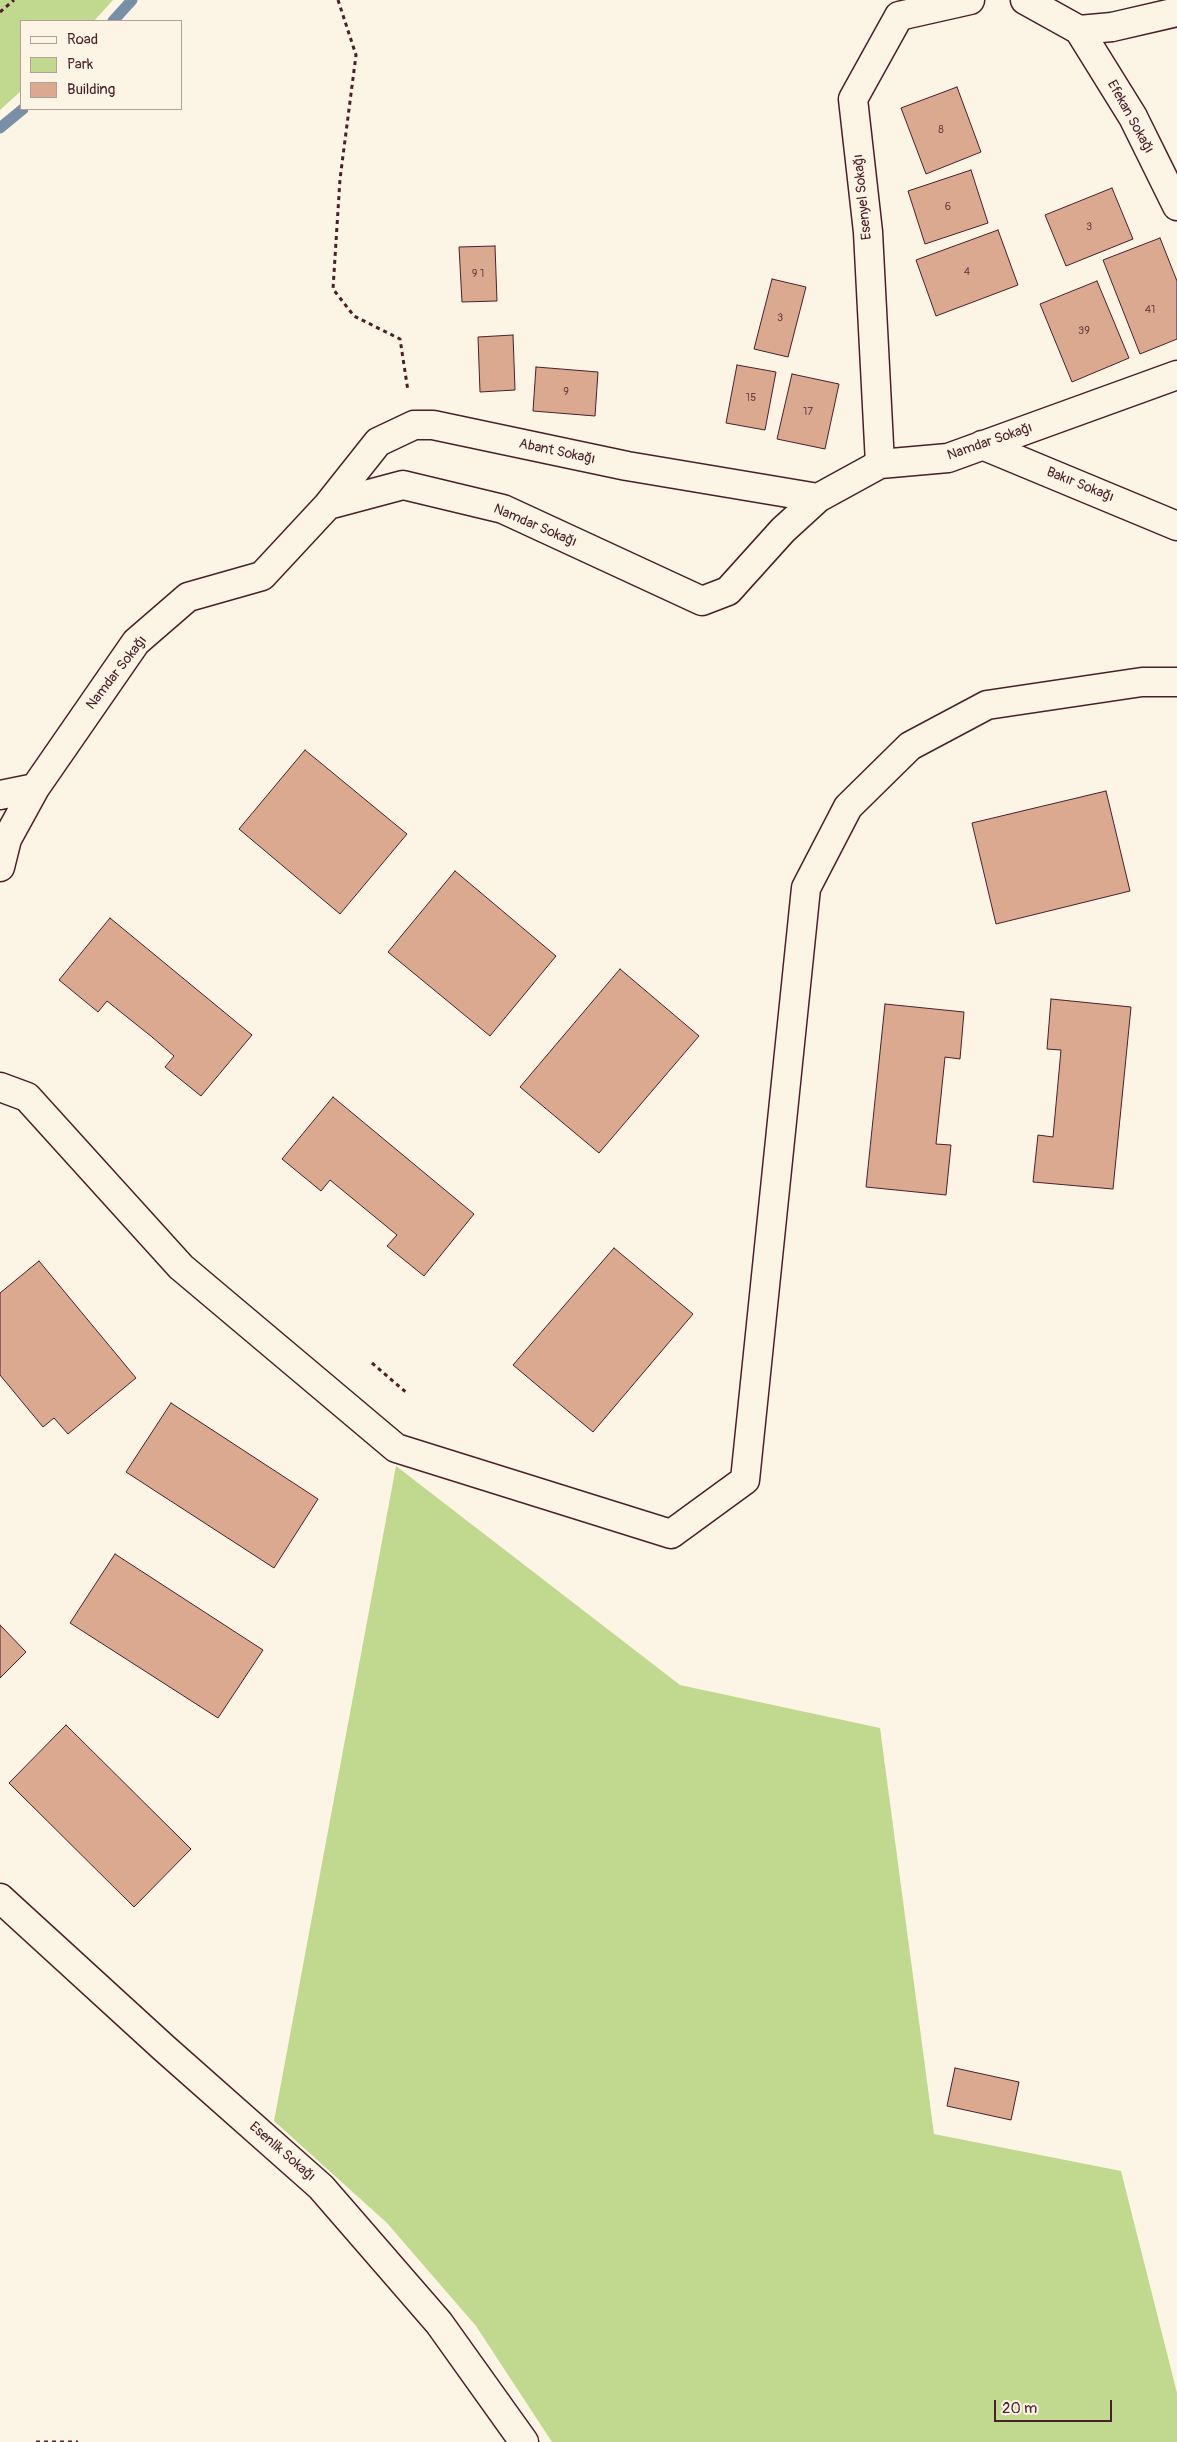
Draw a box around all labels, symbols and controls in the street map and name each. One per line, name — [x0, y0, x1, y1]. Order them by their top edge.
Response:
legend — [20, 20, 182, 110]
text: Road — [67, 30, 98, 49]
text: Park — [67, 55, 93, 74]
street label: Efekan Sokağı — [1103, 77, 1157, 157]
text: Building — [67, 80, 115, 99]
house number: 8 — [938, 123, 944, 137]
street label: Esenyel Sokağı — [850, 153, 876, 241]
house number: 6 — [945, 200, 951, 214]
house number: 3 — [1086, 220, 1092, 234]
house number: 4 — [964, 265, 970, 279]
house number: 9 1 — [472, 267, 484, 281]
house number: 41 — [1145, 303, 1155, 317]
house number: 3 — [777, 311, 783, 325]
house number: 39 — [1078, 324, 1090, 338]
house number: 9 — [563, 385, 569, 399]
house number: 15 — [746, 391, 756, 405]
house number: 17 — [803, 405, 813, 419]
street label: Namdar Sokağı — [945, 420, 1035, 464]
street label: Abant Sokağı — [517, 436, 597, 468]
street label: Bakır Sokağı — [1044, 464, 1116, 506]
street label: Namdar Sokağı — [491, 501, 579, 551]
street label: Namdar Sokağı — [83, 633, 151, 713]
street label: Esenlik Sokağı — [246, 2119, 318, 2185]
scale bar — [997, 2390, 1114, 2422]
text: 20 m — [1002, 2399, 1037, 2418]

